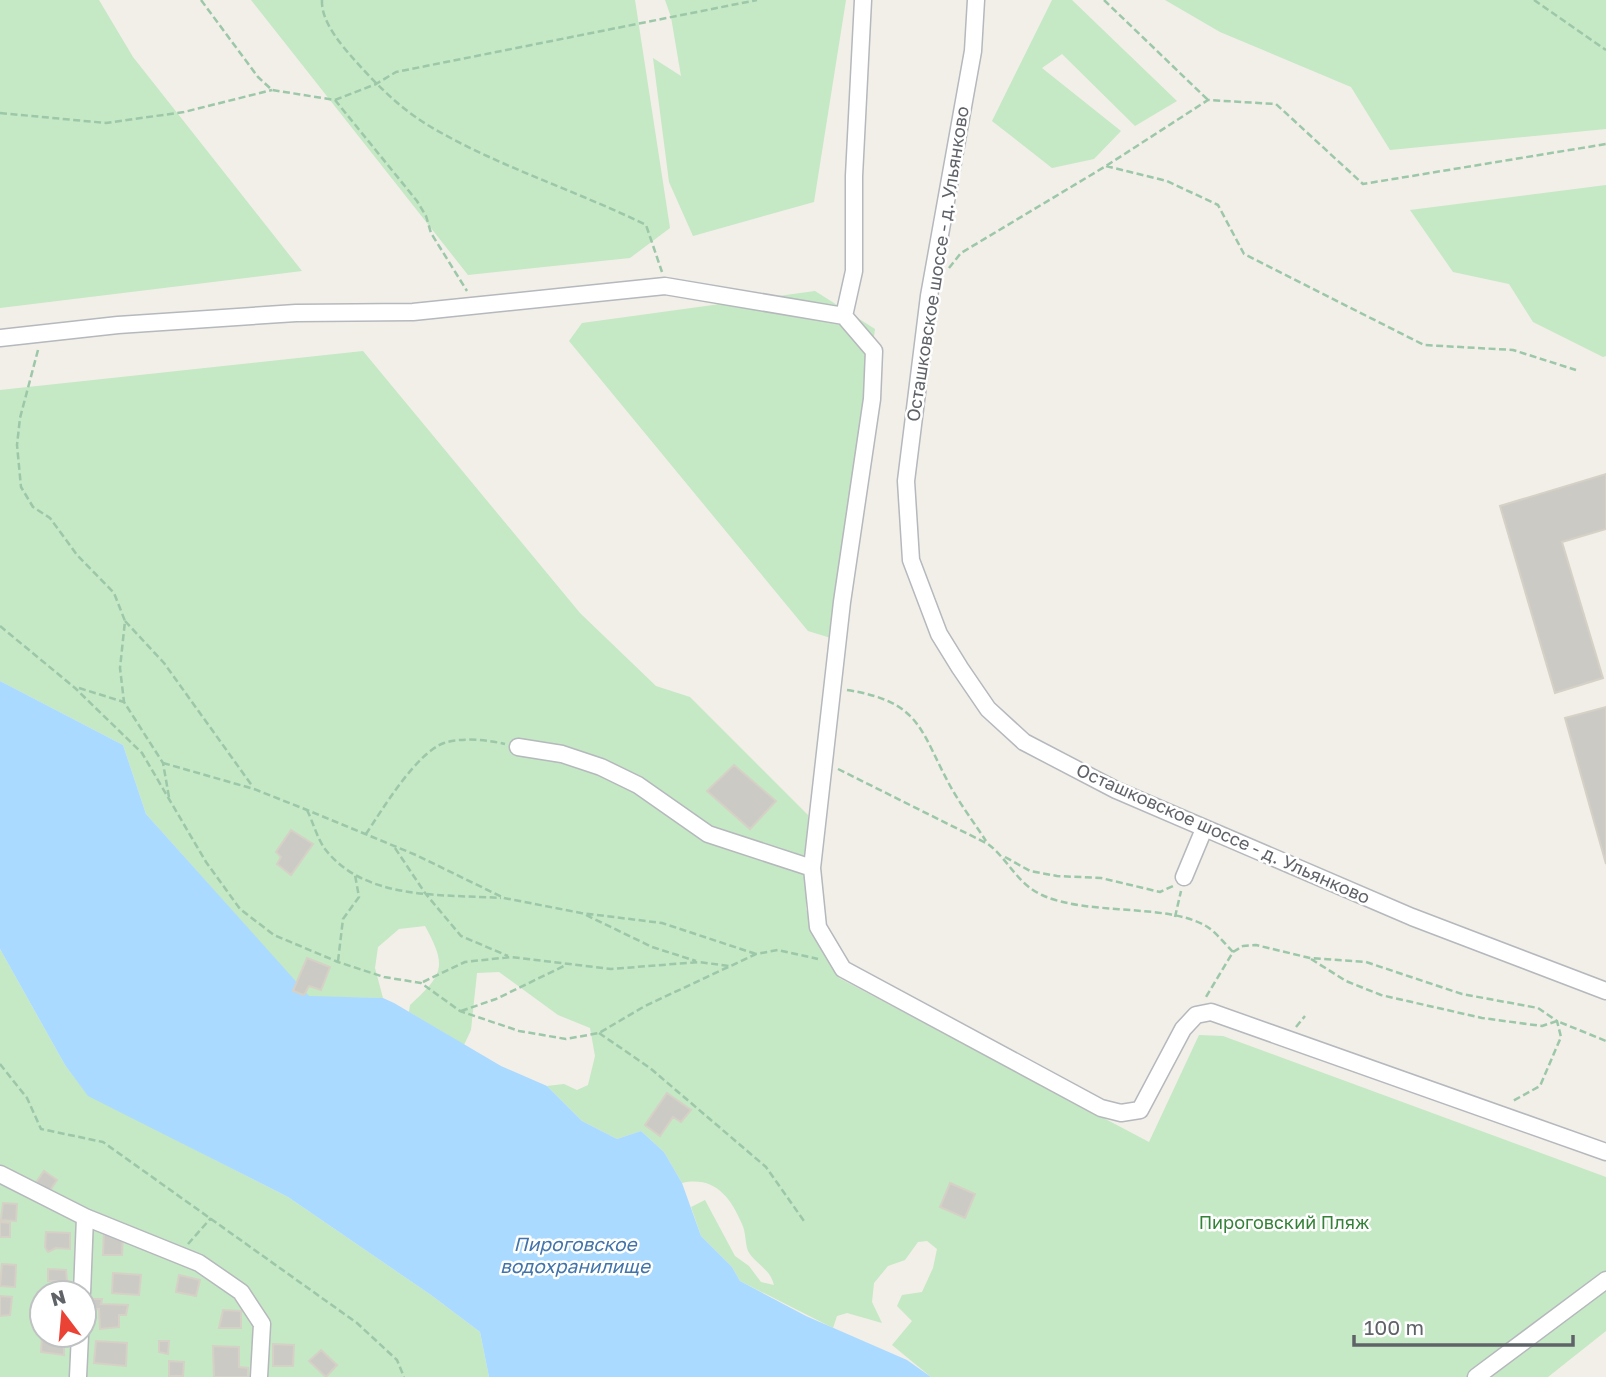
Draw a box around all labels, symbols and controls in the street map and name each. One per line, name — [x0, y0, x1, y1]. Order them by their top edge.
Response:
street label: Осташковское шоссе - д. Ульянково — [901, 104, 973, 423]
street label: Осташковское шоссе - д. Ульянково — [1073, 758, 1374, 908]
park label: Пироговский Пляж — [1199, 1211, 1369, 1233]
water label: Пироговское водохранилище — [500, 1232, 652, 1277]
north arrow — [28, 1279, 98, 1349]
text: N — [48, 1284, 68, 1310]
scale bar — [1354, 1304, 1573, 1348]
text: 100 m — [1364, 1314, 1424, 1340]

